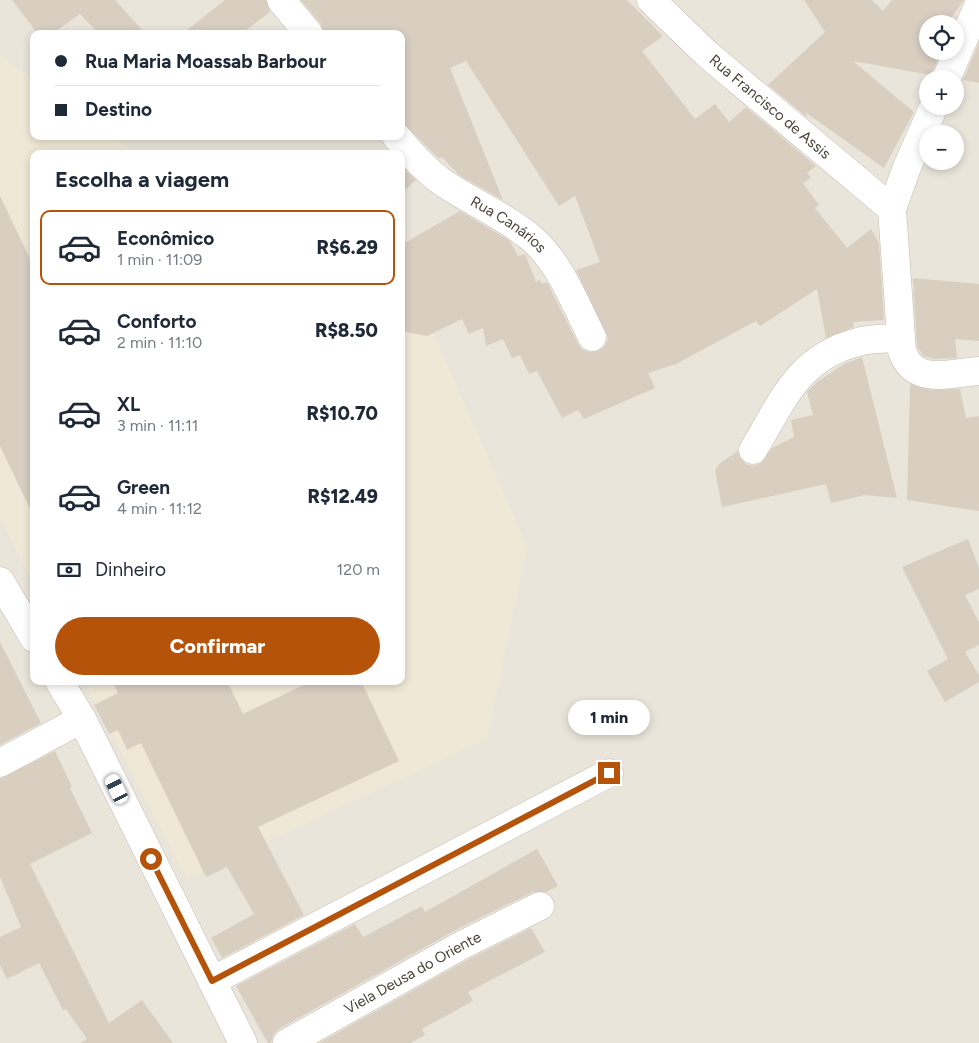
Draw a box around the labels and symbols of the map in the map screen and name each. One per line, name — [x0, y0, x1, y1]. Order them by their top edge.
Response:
street label: Rua Francisco de Assis — [706, 51, 834, 163]
street label: Rua Canários — [467, 192, 550, 256]
callout: 1 min — [568, 700, 650, 736]
route end — [598, 762, 620, 784]
car — [103, 772, 130, 806]
route start — [140, 848, 162, 870]
street label: Viela Deusa do Oriente — [341, 928, 484, 1018]

